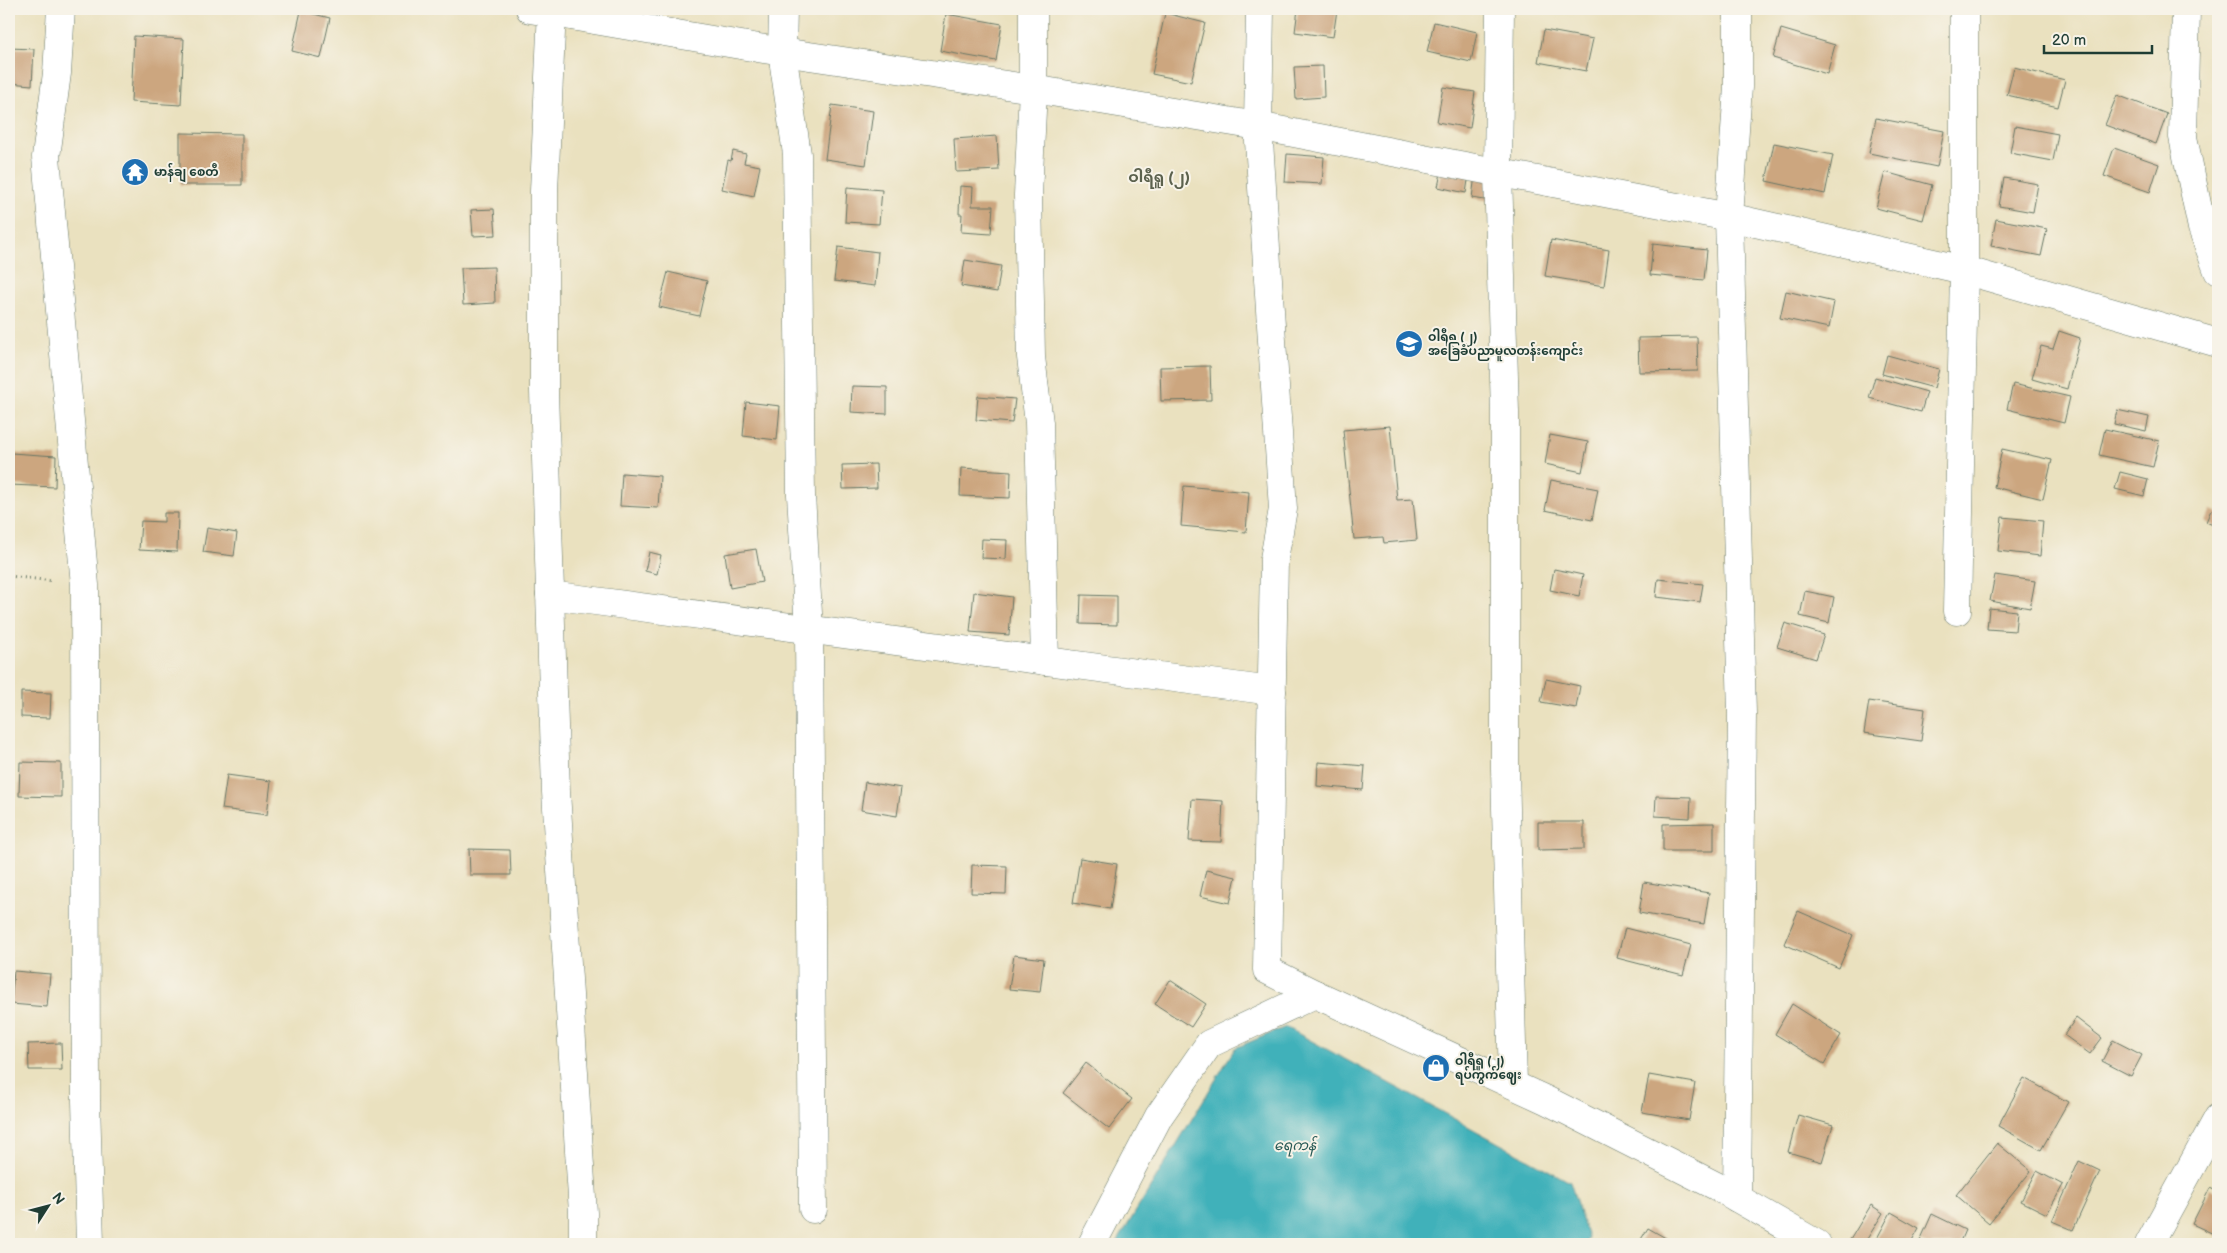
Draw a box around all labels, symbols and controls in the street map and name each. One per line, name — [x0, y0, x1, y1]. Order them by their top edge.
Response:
scale bar — [2044, 22, 2152, 54]
text: 20 m — [2052, 31, 2086, 50]
temple icon: မာန်ချ စေတီ — [120, 157, 150, 187]
place label: မာန်ချ စေတီ — [154, 162, 219, 183]
district label: ဝါရီရူ (၂) — [1128, 167, 1190, 189]
place label: ဝါရီရူ (၂) အခြေခံပညာမူလတန်းကျောင်း — [1428, 328, 1583, 362]
school or university icon: ဝါရီရူ (၂) အခြေခံပညာမူလတန်းကျောင်း — [1394, 329, 1424, 359]
place label: ဝါရီရူ (၂) ရပ်ကွက်ဈေး — [1455, 1052, 1522, 1085]
shop icon: ဝါရီရူ (၂) ရပ်ကွက်ဈေး — [1421, 1053, 1451, 1083]
water label: ရေကန် — [1274, 1135, 1319, 1157]
north arrow — [22, 1180, 72, 1230]
text: N — [48, 1189, 68, 1208]

